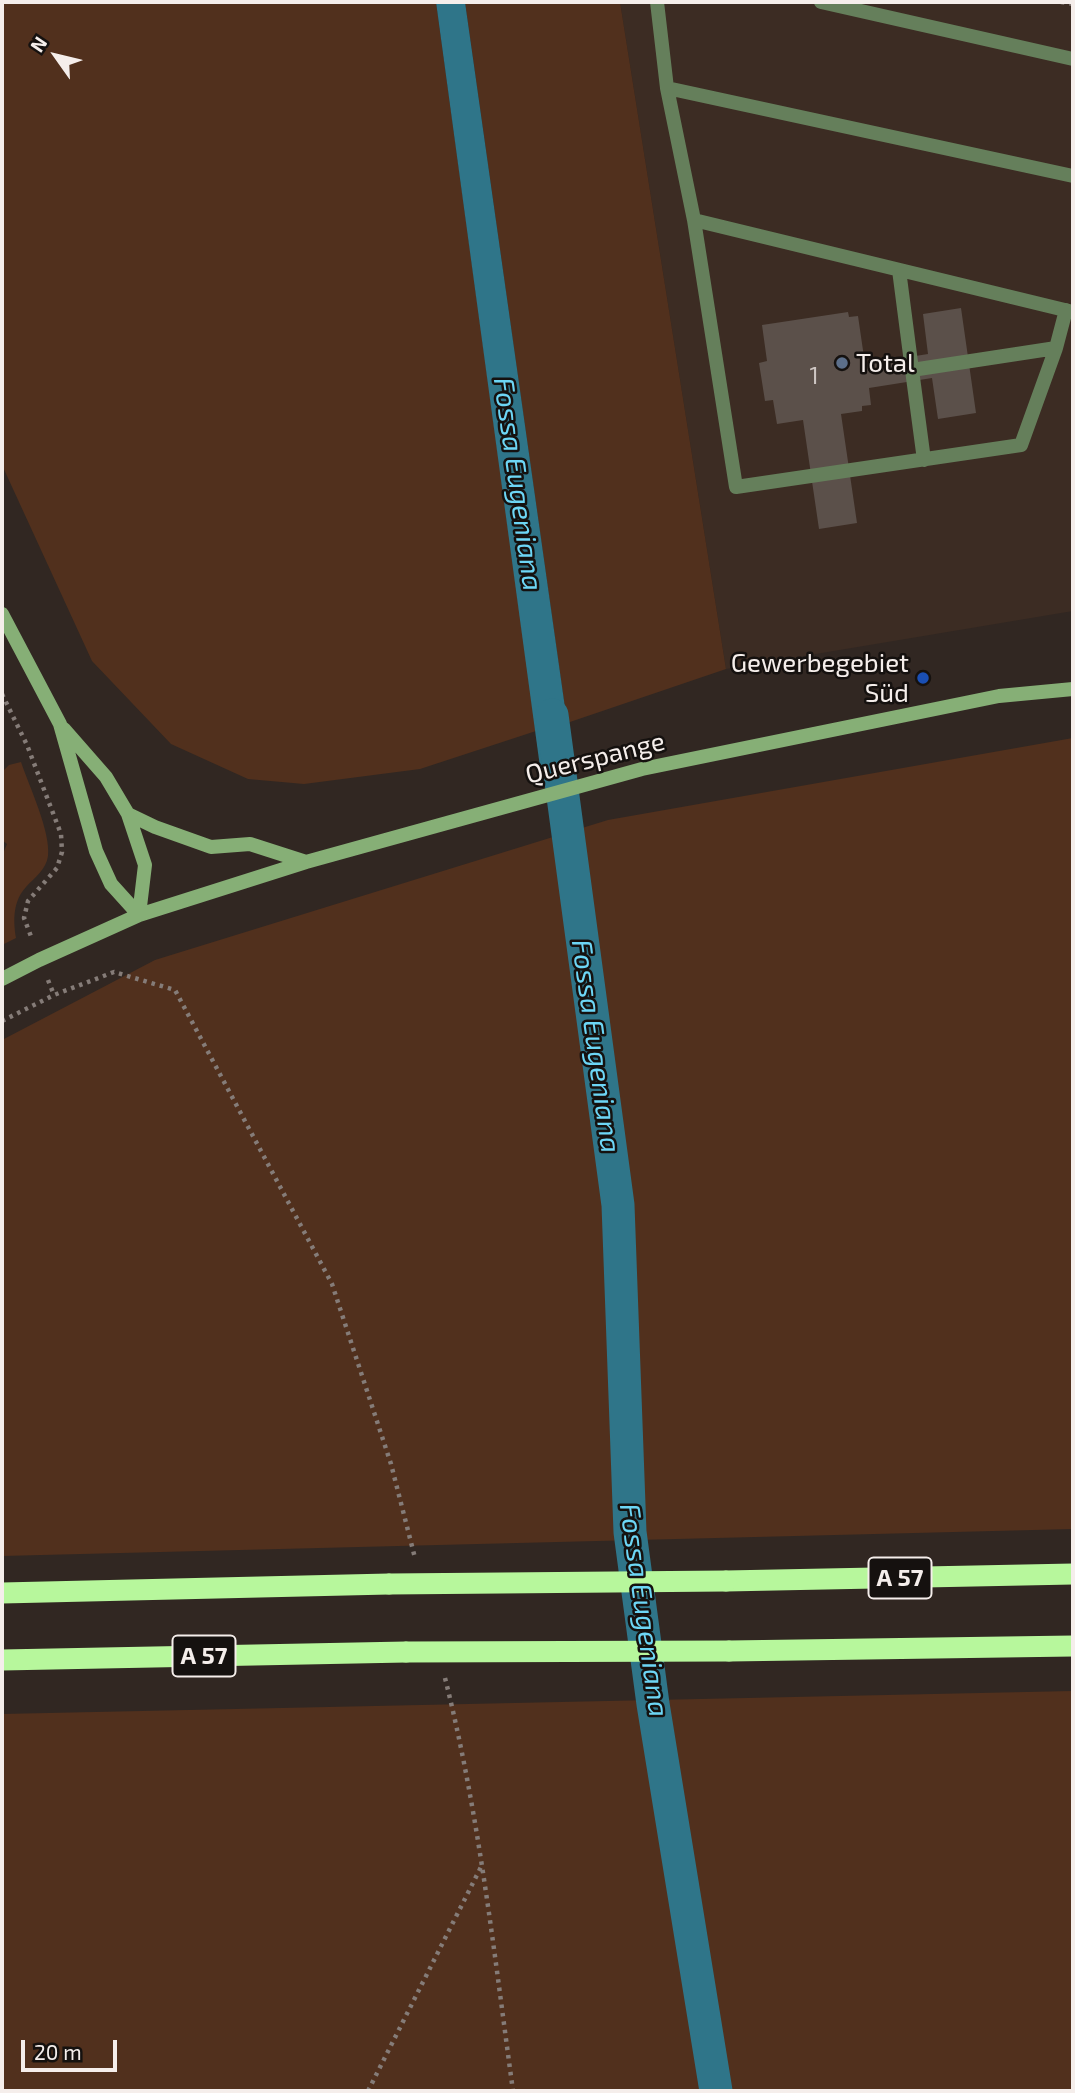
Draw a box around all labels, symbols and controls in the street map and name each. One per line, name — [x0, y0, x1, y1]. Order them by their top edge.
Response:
north arrow — [21, 21, 91, 91]
text: N — [25, 32, 52, 56]
place label: Total — [856, 347, 915, 379]
marker: Total — [834, 355, 850, 371]
house number: 1 — [809, 362, 819, 390]
water label: Fossa Eugeniana — [486, 375, 550, 593]
place label: Gewerbegebiet Süd — [731, 647, 909, 708]
marker: Gewerbegebiet Süd — [915, 670, 931, 686]
street label: Querspange — [522, 726, 668, 790]
water label: Fossa Eugeniana — [564, 937, 628, 1155]
water label: Fossa Eugeniana — [612, 1501, 676, 1719]
road number: A 57 — [869, 1558, 932, 1598]
road number: A 57 — [172, 1636, 235, 1676]
scale bar — [24, 2026, 121, 2070]
text: 20 m — [34, 2039, 82, 2064]

